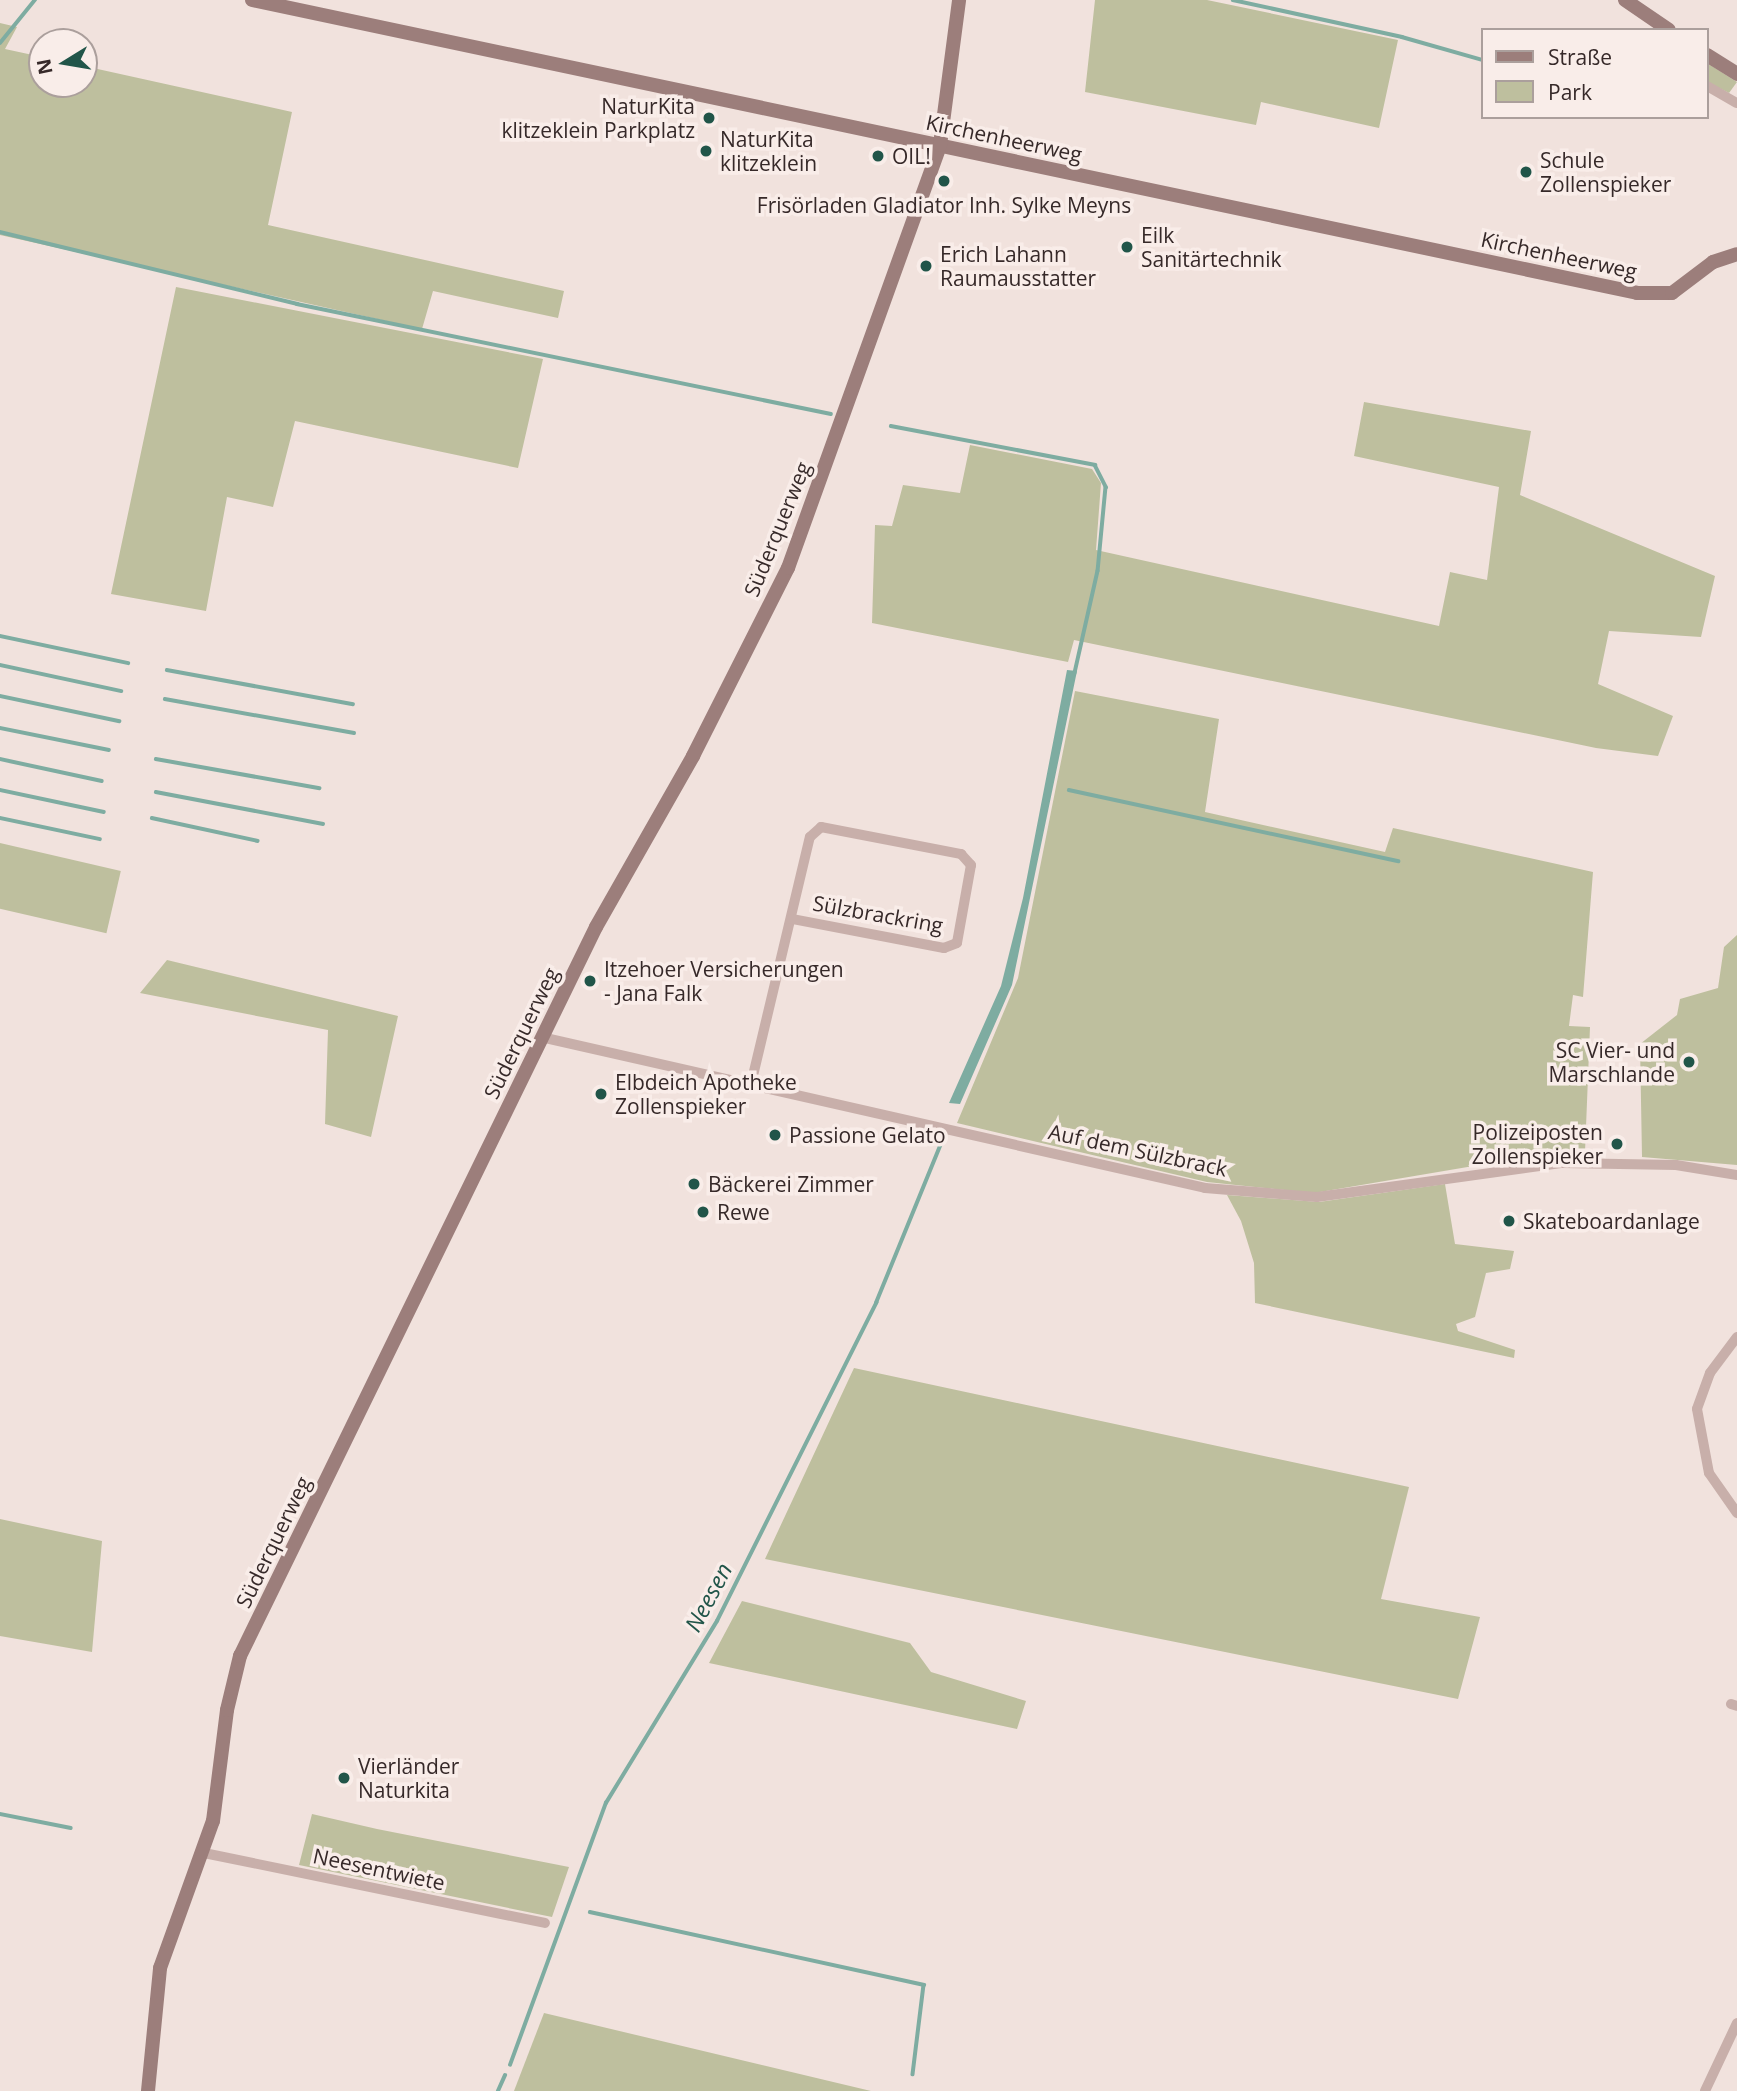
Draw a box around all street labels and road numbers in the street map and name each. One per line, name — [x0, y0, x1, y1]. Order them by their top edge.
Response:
street label: Kirchenheerweg — [924, 109, 1084, 167]
street label: Kirchenheerweg — [1479, 226, 1639, 284]
street label: Süderquerweg — [738, 458, 816, 600]
street label: Sülzbrackring — [811, 890, 945, 938]
street label: Süderquerweg — [478, 963, 564, 1103]
street label: Auf dem Sülzbrack — [1046, 1119, 1230, 1181]
street label: Süderquerweg — [230, 1472, 316, 1612]
street label: Neesentwiete — [311, 1843, 447, 1895]

